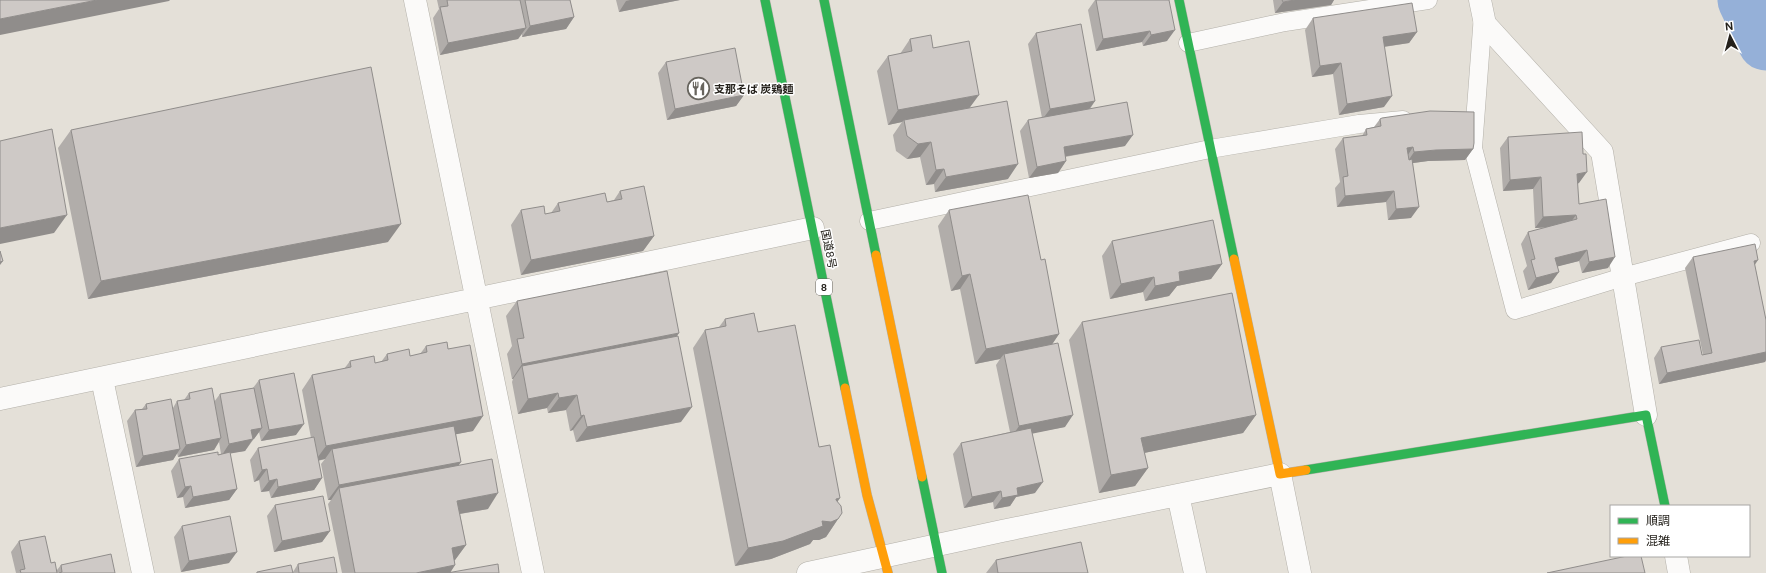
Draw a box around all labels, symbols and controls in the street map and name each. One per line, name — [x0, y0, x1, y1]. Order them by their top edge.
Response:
north arrow — [1710, 16, 1750, 56]
text: N — [1724, 19, 1734, 33]
restaurant icon: 支那そば 炭鶏麺 — [685, 76, 711, 102]
place label: 支那そば 炭鶏麺 — [714, 82, 794, 96]
street label: 国道8号 — [818, 228, 840, 270]
road number: 8 — [816, 279, 832, 295]
legend — [1610, 505, 1750, 557]
text: 順調 — [1646, 513, 1670, 529]
text: 混雑 — [1646, 533, 1670, 549]

